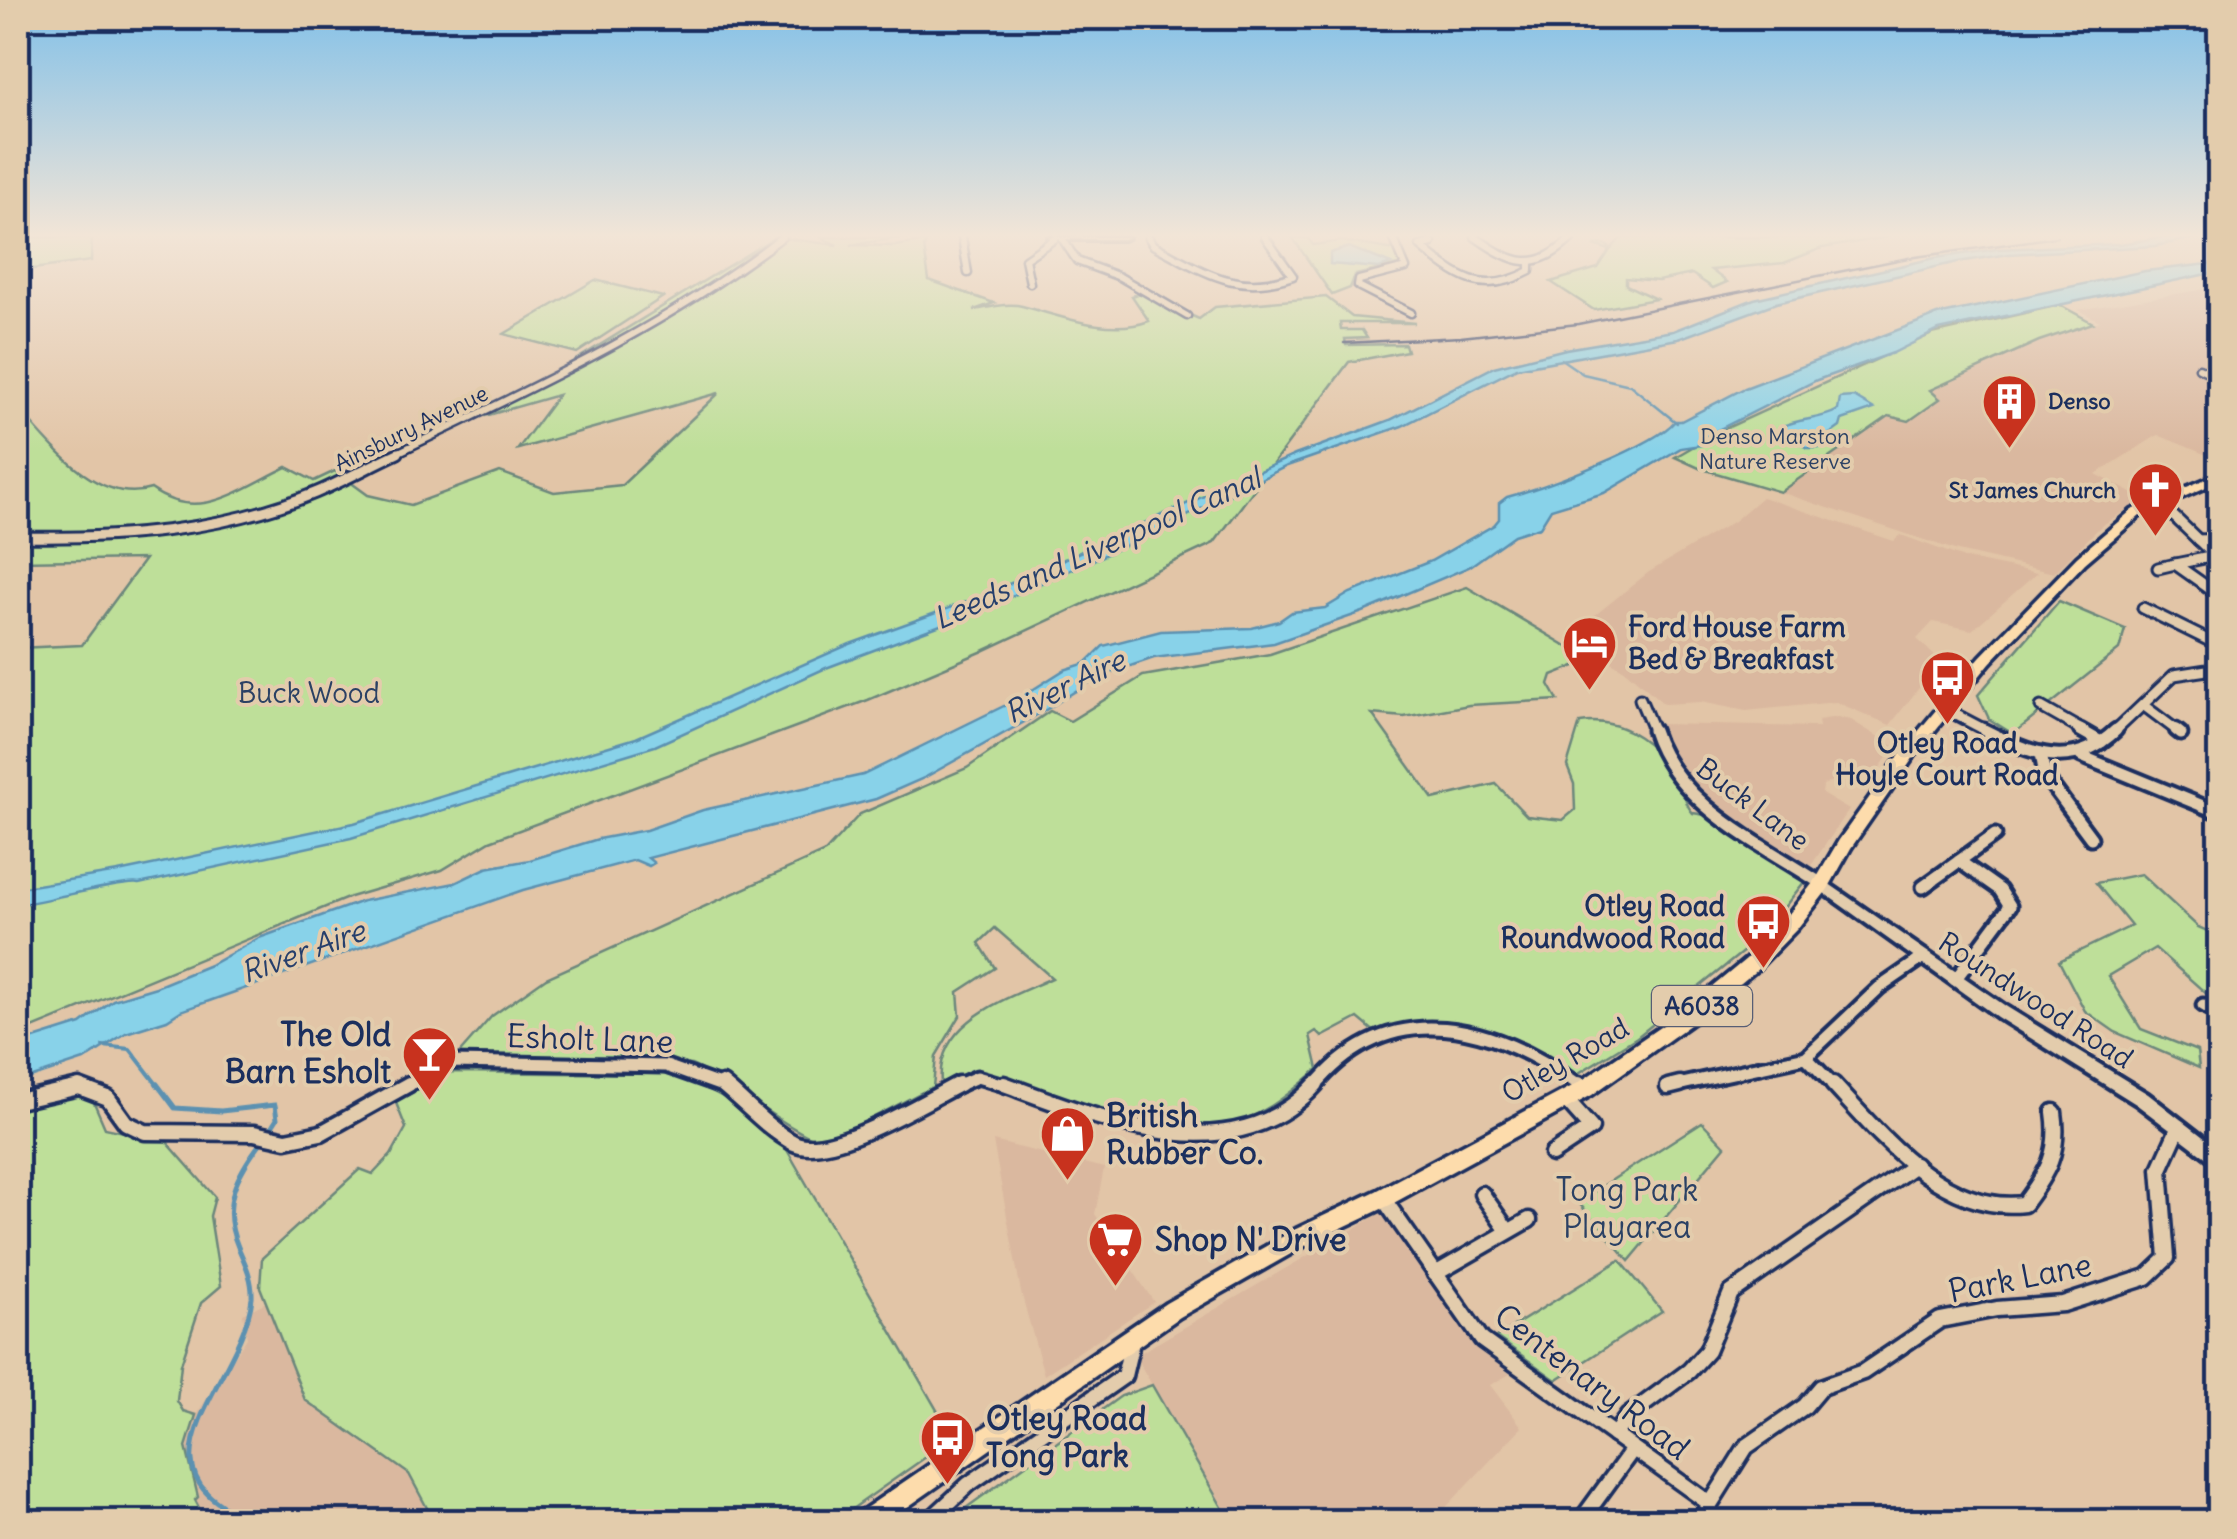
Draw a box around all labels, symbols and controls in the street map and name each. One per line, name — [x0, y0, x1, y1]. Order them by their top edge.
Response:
building icon: Denso — [1979, 371, 2039, 450]
street label: Ainsbury Avenue — [330, 379, 492, 477]
place label: Denso — [2048, 387, 2111, 415]
park label: Denso Marston Nature Reserve — [1699, 422, 1851, 475]
water label: Leeds and Liverpool Canal — [927, 457, 1270, 637]
church icon: St James Church — [2125, 460, 2185, 539]
place label: St James Church — [1949, 476, 2116, 504]
place label: Ford House Farm Bed & Breakfast — [1628, 609, 1846, 677]
hotel icon: Ford House Farm Bed & Breakfast — [1559, 613, 1619, 692]
water label: River Aire — [998, 640, 1133, 732]
bus stop icon: Otley Road Hoyle Court Road — [1917, 647, 1977, 726]
park label: Buck Wood — [238, 675, 380, 711]
place label: Otley Road Hoyle Court Road — [1835, 725, 2059, 793]
street label: Buck Lane — [1689, 750, 1817, 858]
place label: Otley Road Roundwood Road — [1500, 888, 1726, 956]
bus stop icon: Otley Road Roundwood Road — [1734, 892, 1794, 971]
water label: River Aire — [235, 910, 372, 991]
street label: Roundwood Road — [1932, 924, 2140, 1076]
road number: A6038 — [1652, 986, 1752, 1026]
street label: Otley Road — [1495, 1009, 1635, 1111]
place label: The Old Barn Esholt — [225, 1014, 391, 1092]
street label: Esholt Lane — [506, 1015, 674, 1062]
bar icon: The Old Barn Esholt — [400, 1023, 460, 1102]
place label: British Rubber Co. — [1106, 1095, 1263, 1173]
shop icon: British Rubber Co. — [1037, 1104, 1097, 1183]
park label: Tong Park Playarea — [1556, 1169, 1698, 1247]
supermarket icon: Shop N' Drive — [1086, 1210, 1146, 1289]
place label: Shop N' Drive — [1155, 1219, 1347, 1260]
street label: Park Lane — [1945, 1244, 2095, 1311]
street label: Centenary Road — [1486, 1295, 1698, 1468]
place label: Otley Road Tong Park — [986, 1398, 1147, 1476]
bus stop icon: Otley Road Tong Park — [917, 1407, 977, 1486]

